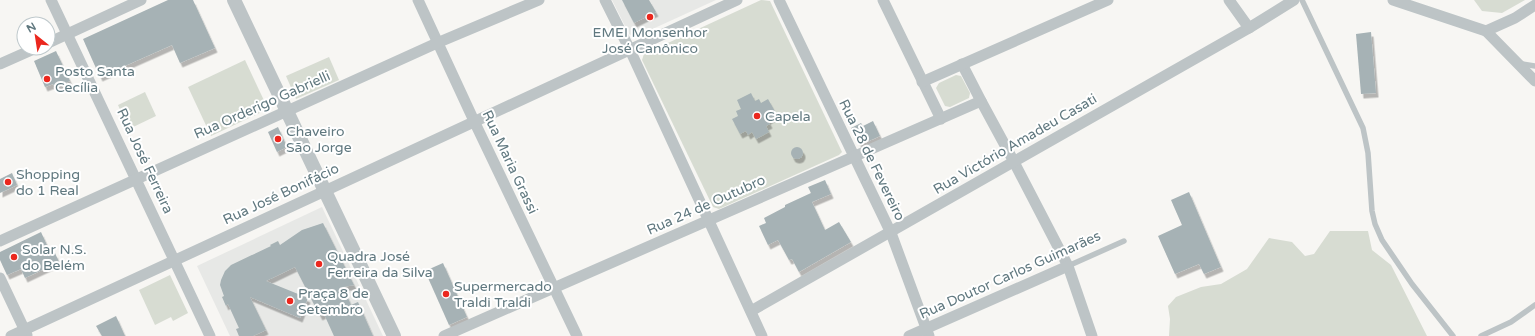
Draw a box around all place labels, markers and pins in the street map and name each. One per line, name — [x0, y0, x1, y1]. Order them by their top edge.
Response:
marker: EMEI Monsenhor José Canônico — [645, 12, 655, 22]
place label: EMEI Monsenhor José Canônico — [593, 24, 708, 57]
place label: Posto Santa Cecília — [55, 63, 135, 96]
marker: Posto Santa Cecília — [42, 74, 52, 84]
place label: Capela — [765, 108, 811, 125]
marker: Capela — [752, 111, 762, 121]
place label: Chaveiro São Jorge — [286, 123, 352, 156]
marker: Chaveiro São Jorge — [273, 134, 283, 144]
place label: Shopping do 1 Real — [16, 166, 80, 199]
marker: Shopping do 1 Real — [3, 177, 13, 187]
place label: Solar N.S. do Belém — [22, 241, 87, 274]
place label: Quadra José Ferreira da Silva — [327, 248, 433, 281]
marker: Solar N.S. do Belém — [9, 252, 19, 262]
marker: Quadra José Ferreira da Silva — [314, 259, 324, 269]
place label: Supermercado Traldi Traldi — [454, 278, 552, 311]
place label: Praça 8 de Setembro — [298, 285, 369, 318]
marker: Supermercado Traldi Traldi — [441, 289, 451, 299]
marker: Praça 8 de Setembro — [285, 296, 295, 306]

